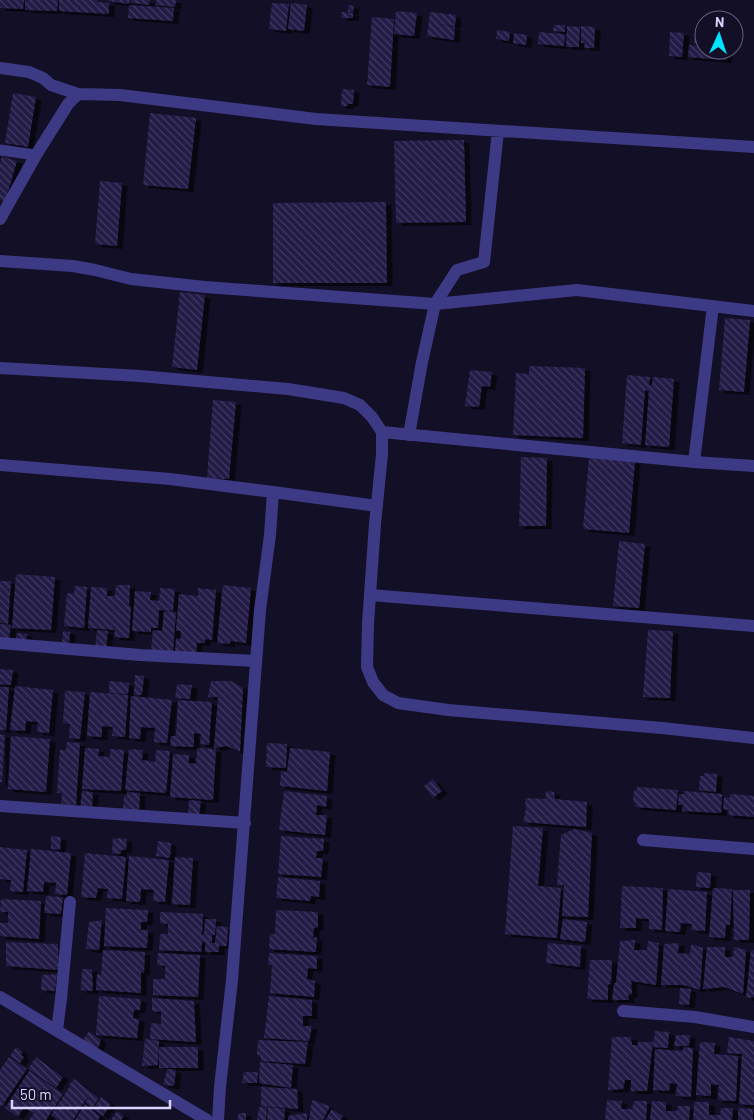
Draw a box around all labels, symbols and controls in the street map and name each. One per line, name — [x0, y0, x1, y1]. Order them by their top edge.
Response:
north arrow — [694, 10, 744, 60]
text: N — [715, 13, 725, 30]
scale bar — [12, 1078, 170, 1110]
text: 50 m — [20, 1085, 52, 1103]

